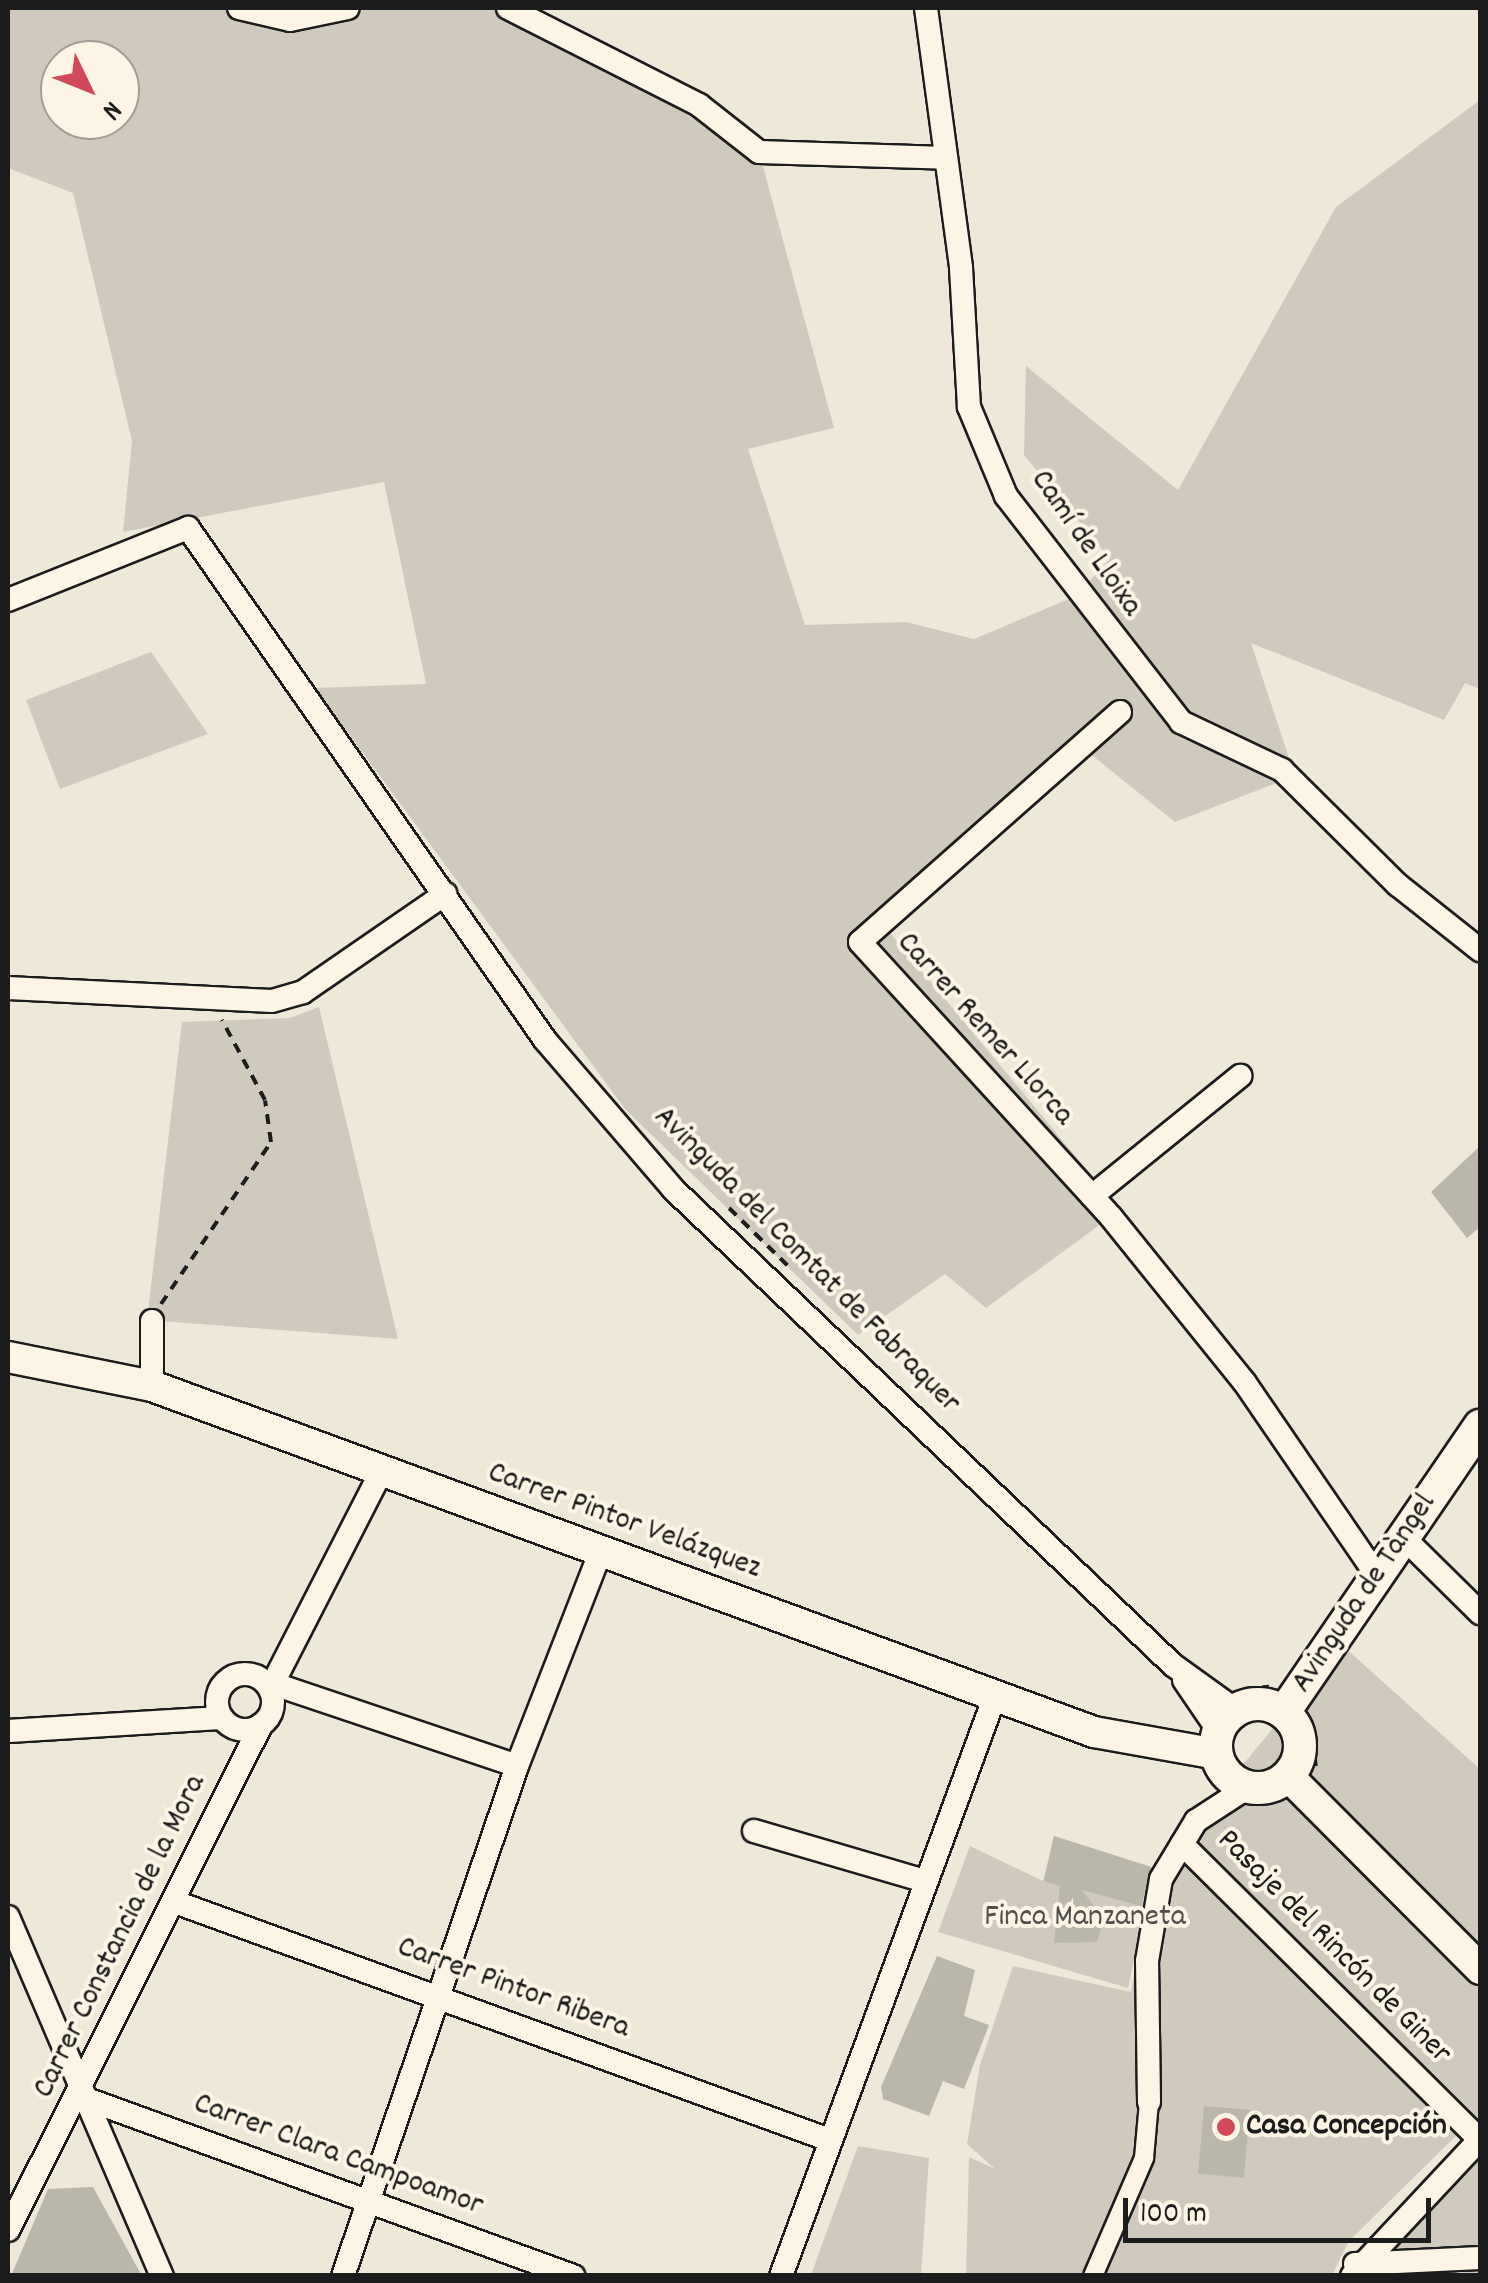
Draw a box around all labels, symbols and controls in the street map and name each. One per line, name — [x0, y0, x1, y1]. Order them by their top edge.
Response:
north arrow — [40, 40, 140, 140]
text: N — [91, 90, 130, 128]
street label: Camí de Lloixa — [1020, 463, 1150, 625]
street label: Carrer Remer Llorca — [887, 925, 1081, 1135]
street label: Avinguda del Comtat de Fabraquer — [644, 1099, 968, 1423]
street label: Carrer Pintor Velázquez — [482, 1455, 766, 1589]
street label: Avinguda de Tàngel — [1284, 1487, 1446, 1701]
street label: Carrer Constancia de la Mora — [26, 1769, 216, 2105]
street label: Pasaje del Rincón de Giner — [1208, 1823, 1458, 2073]
park label: Finca Manzaneta — [984, 1899, 1186, 1937]
street label: Carrer Pintor Ribera — [392, 1929, 634, 2049]
street label: Carrer Clara Campoamor — [188, 2086, 488, 2226]
place label: Casa Concepción — [1246, 2108, 1447, 2146]
marker: Casa Concepción — [1215, 2116, 1237, 2138]
scale bar — [1128, 2178, 1436, 2240]
text: 100 m — [1140, 2194, 1207, 2237]

